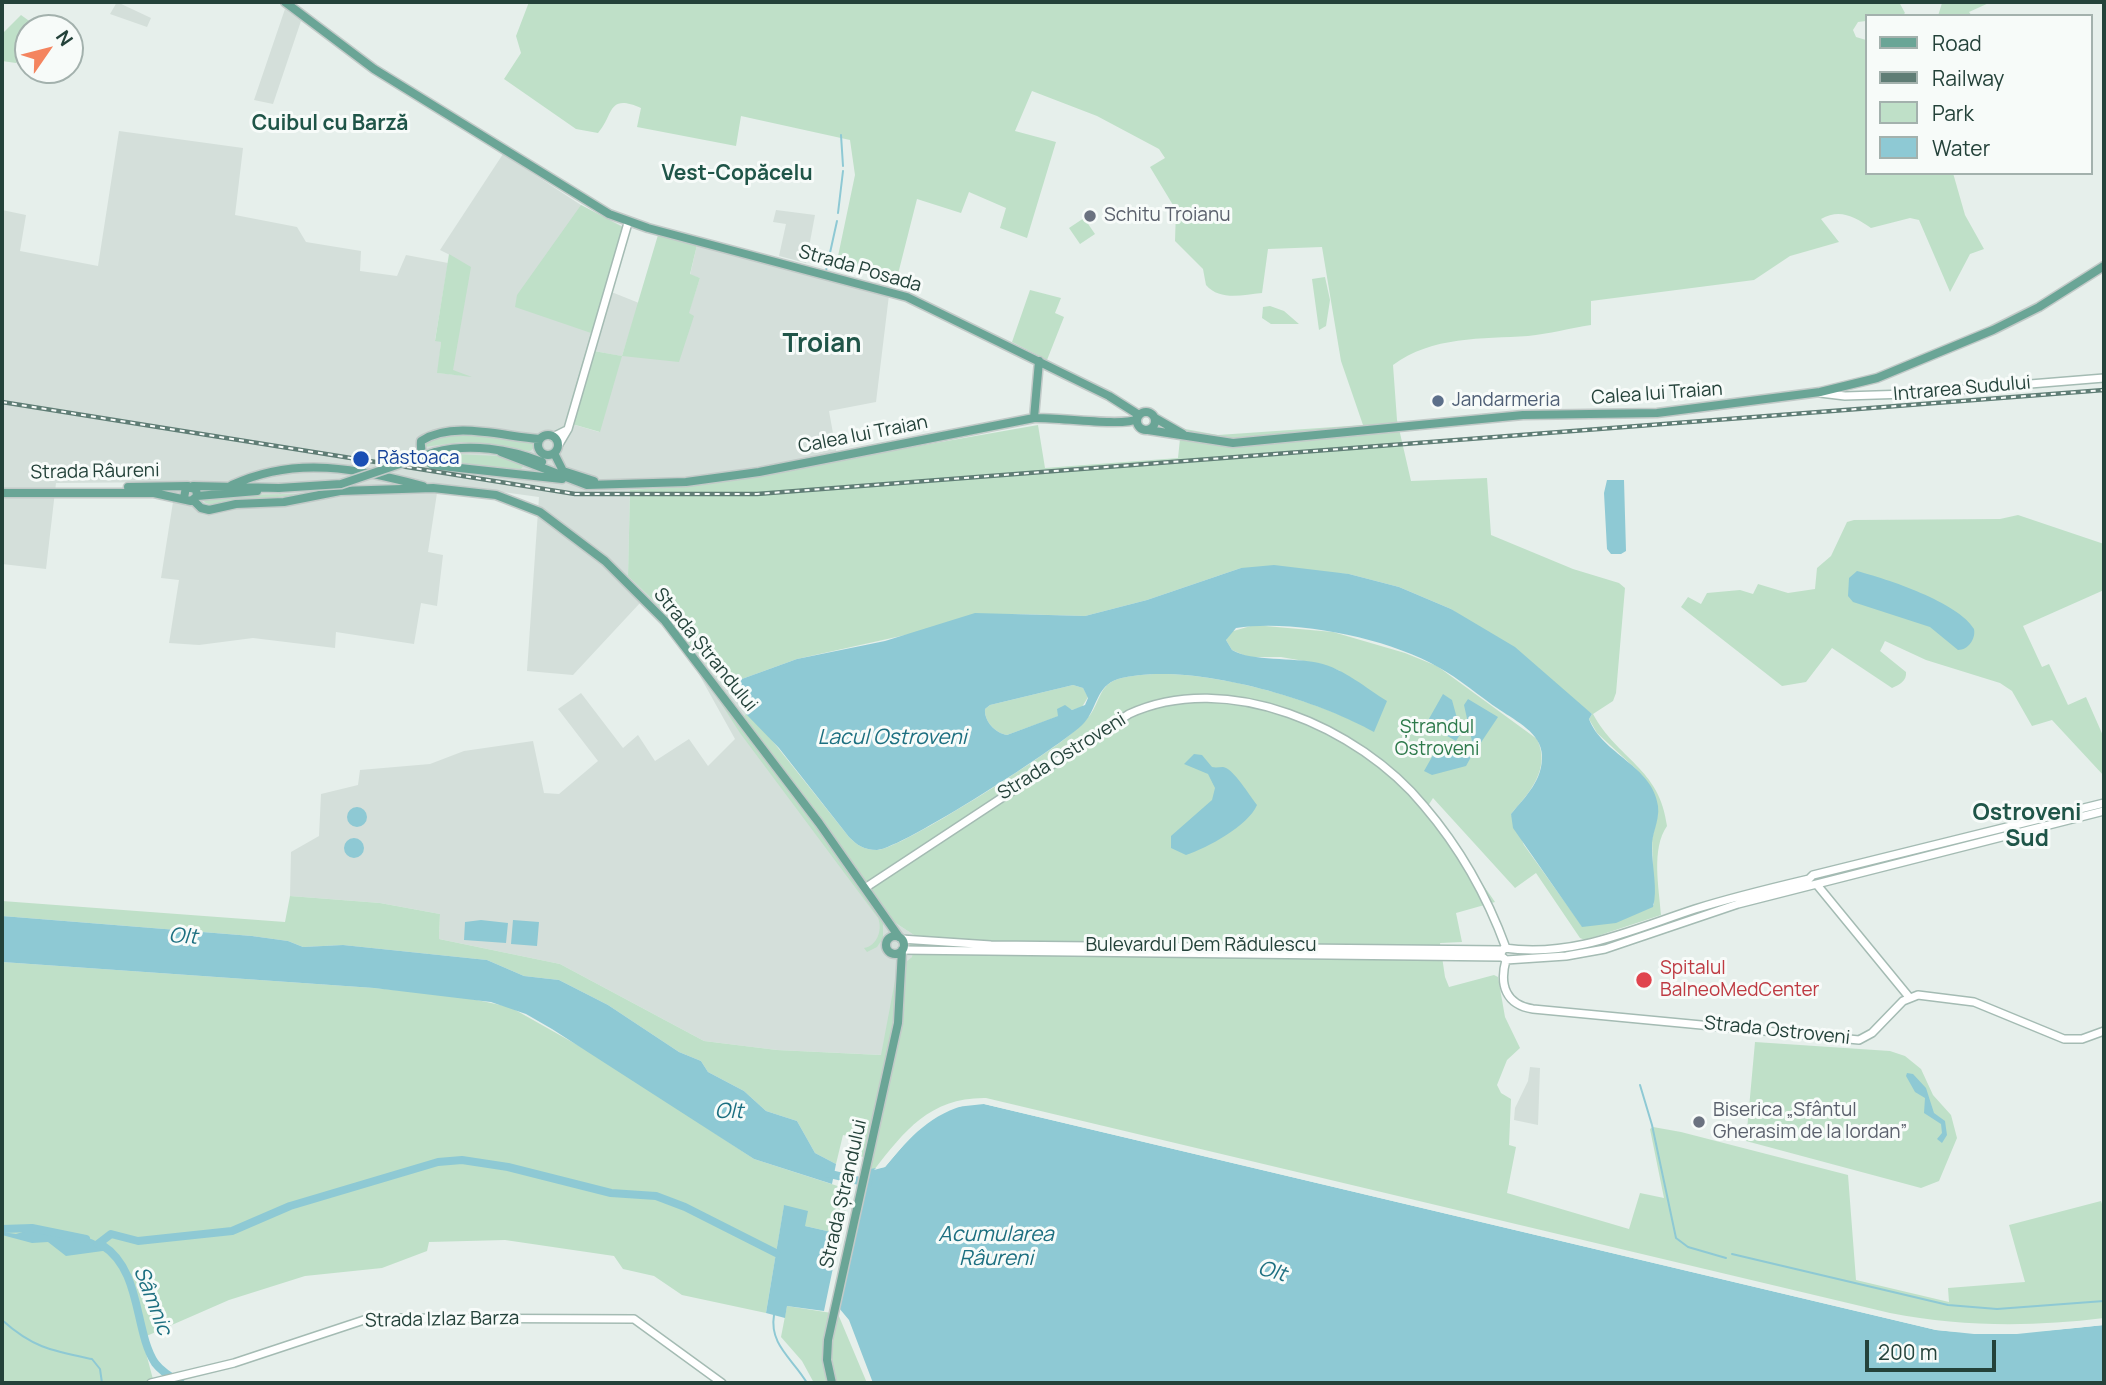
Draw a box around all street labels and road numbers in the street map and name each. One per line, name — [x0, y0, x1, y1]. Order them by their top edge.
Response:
street label: Strada Posada — [796, 241, 924, 297]
street label: Intrarea Sudului — [1892, 372, 2032, 406]
street label: Calea lui Traian — [1591, 378, 1723, 410]
street label: Calea lui Traian — [796, 411, 930, 459]
street label: Strada Râureni — [30, 459, 160, 485]
street label: Strada Ștrandului — [648, 584, 762, 716]
street label: Strada Ostroveni — [994, 708, 1130, 806]
street label: Bulevardul Dem Rădulescu — [1085, 935, 1317, 957]
street label: Strada Ostroveni — [1703, 1012, 1851, 1050]
street label: Strada Ștrandului — [816, 1117, 872, 1271]
street label: Strada Izlaz Barza — [365, 1307, 519, 1333]

